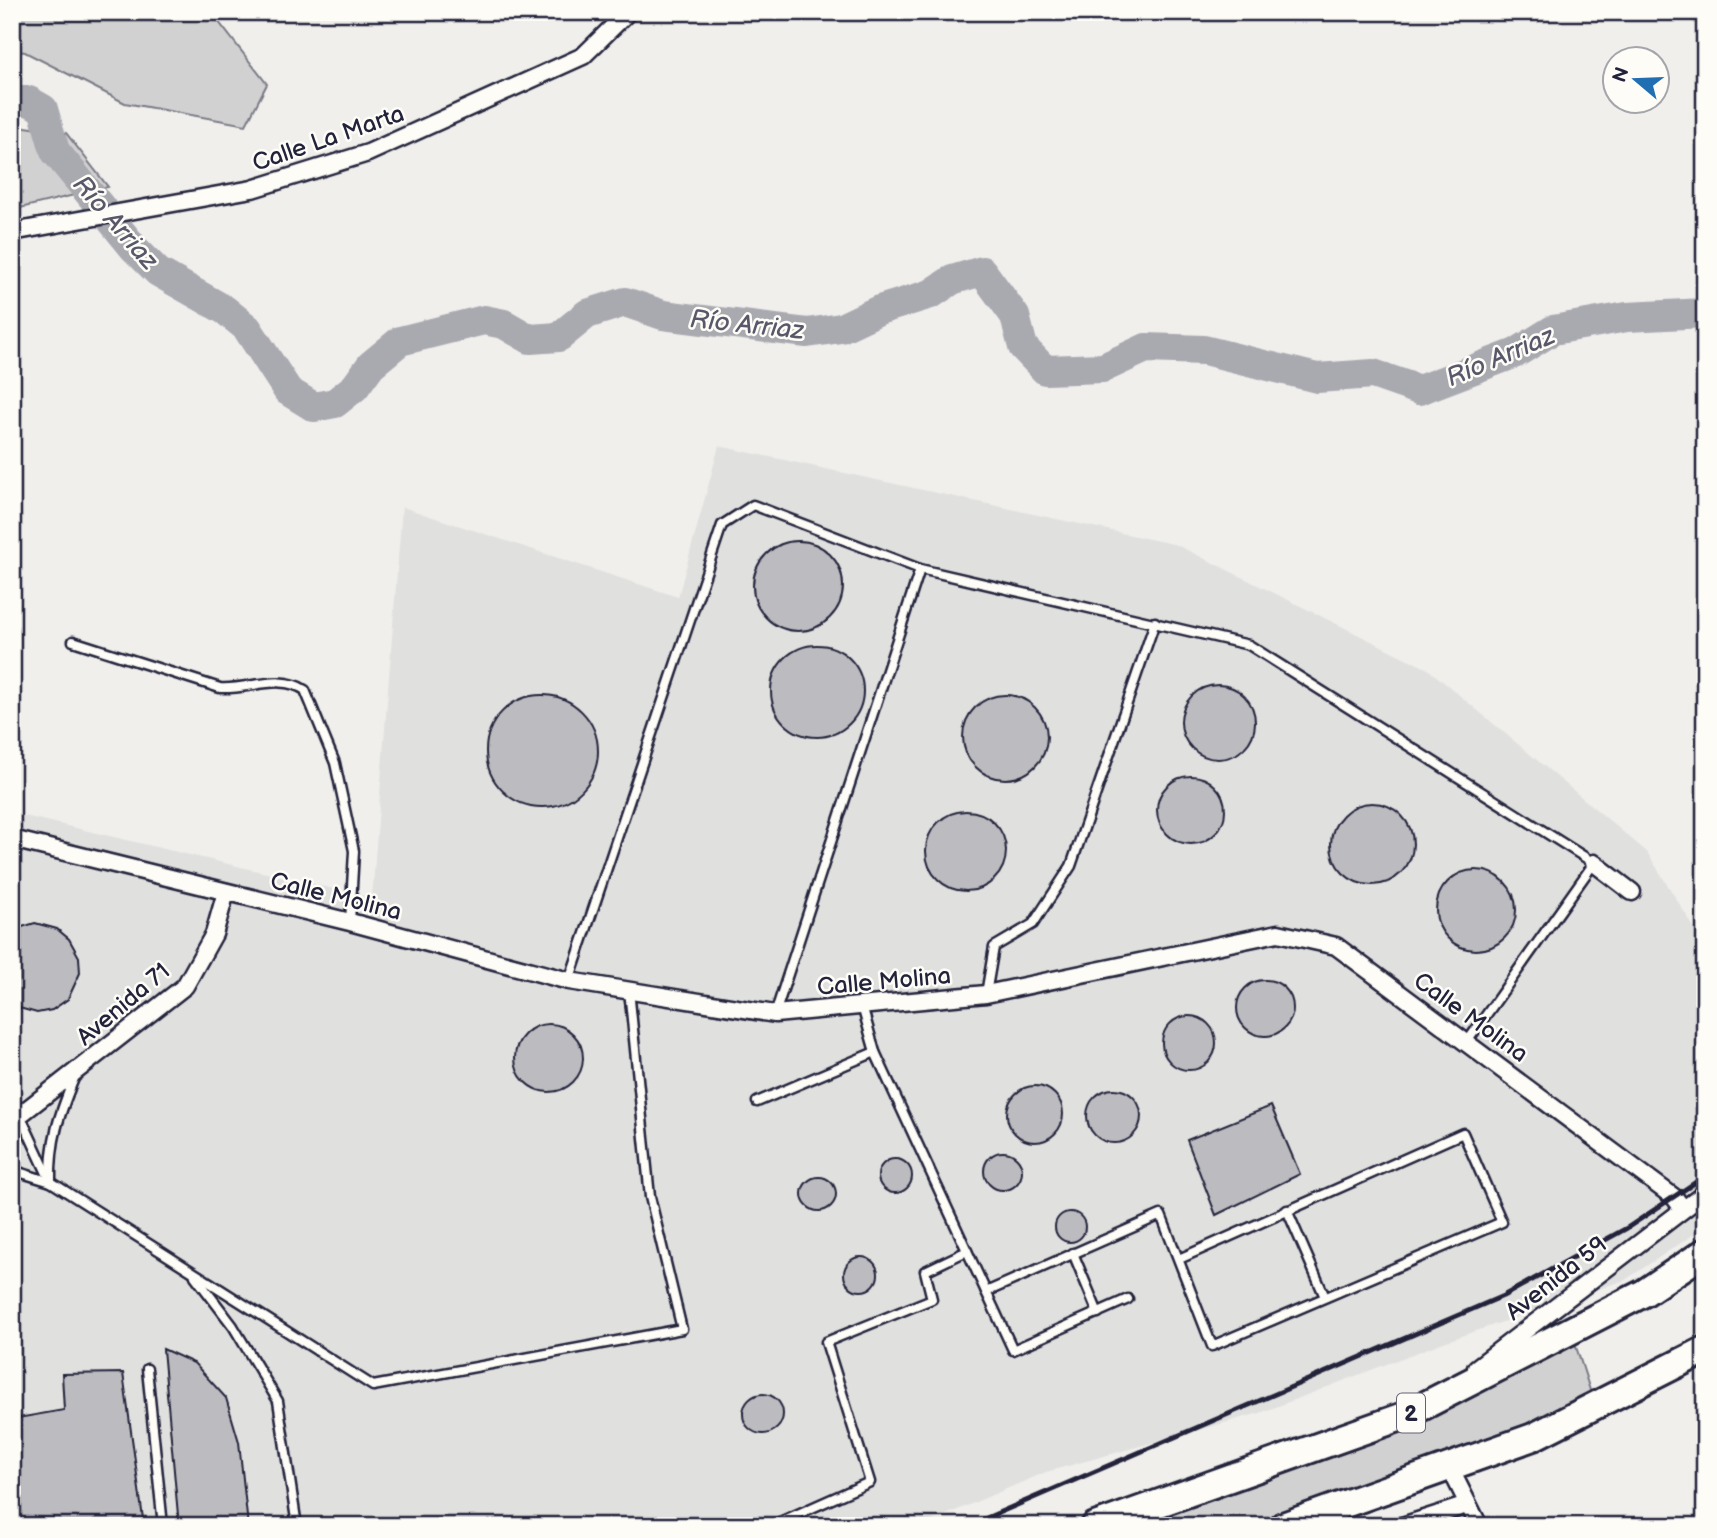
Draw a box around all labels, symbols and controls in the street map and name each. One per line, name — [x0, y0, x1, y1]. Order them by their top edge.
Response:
north arrow — [1602, 46, 1672, 116]
text: N — [1608, 64, 1635, 85]
street label: Calle La Marta — [249, 99, 408, 178]
water label: Río Arriaz — [66, 170, 165, 277]
water label: Río Arriaz — [688, 304, 806, 347]
water label: Río Arriaz — [1442, 320, 1560, 394]
street label: Calle Molina — [267, 866, 405, 927]
street label: Avenida 71 — [71, 957, 176, 1052]
street label: Calle Molina — [816, 961, 952, 1002]
street label: Calle Molina — [1408, 966, 1534, 1069]
street label: Avenida 59 — [1500, 1230, 1613, 1327]
road number: 2 — [1397, 1394, 1425, 1432]

